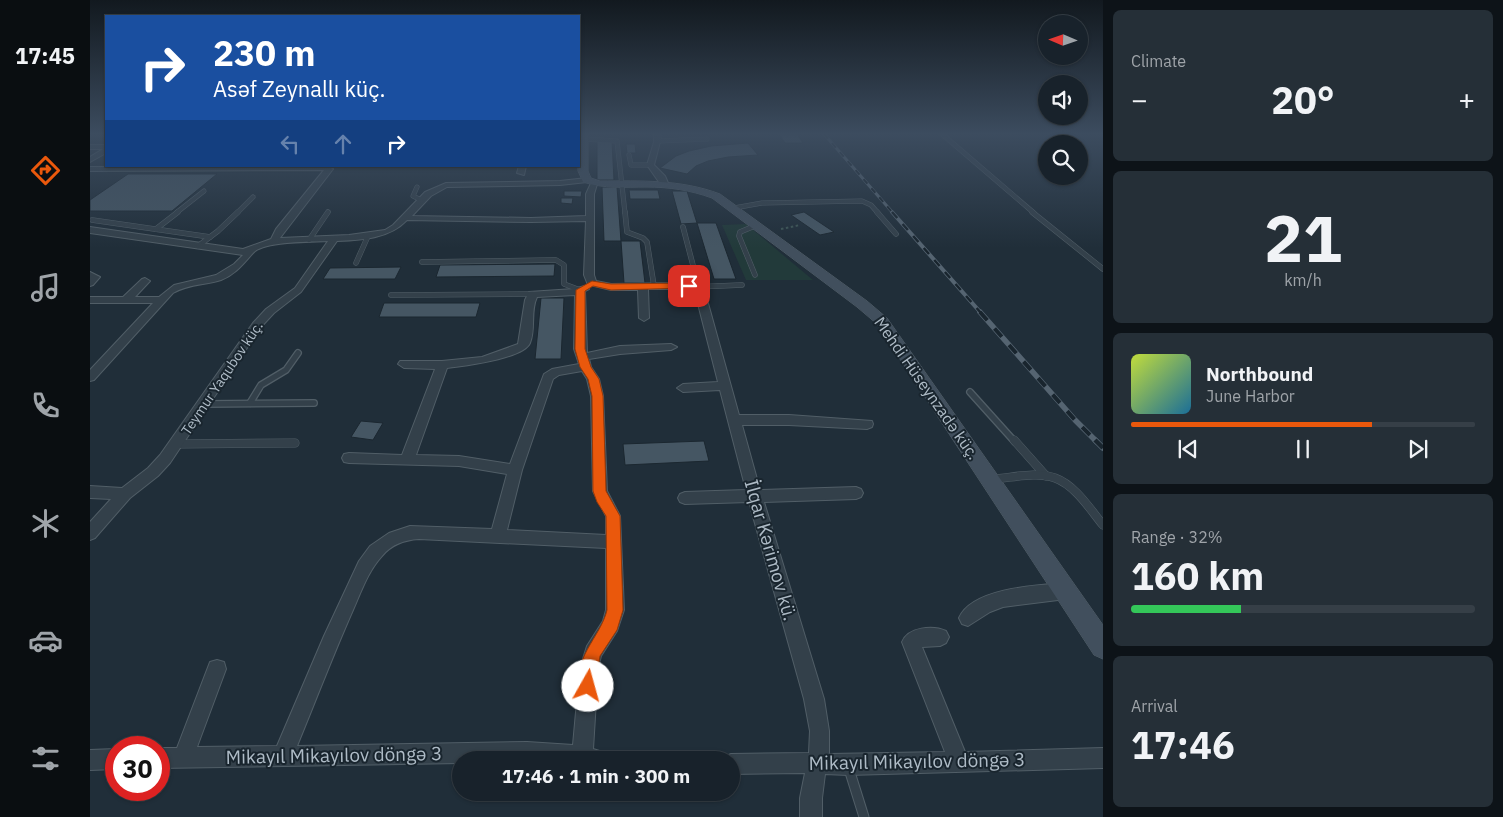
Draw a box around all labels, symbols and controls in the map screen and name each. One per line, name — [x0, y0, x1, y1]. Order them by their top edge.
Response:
north arrow — [1038, 15, 1088, 65]
map controls — [1038, 15, 1088, 185]
text: 230 m — [213, 30, 316, 76]
icon: right — [130, 35, 195, 100]
text: 17:45 — [15, 41, 75, 70]
text: Climate — [1131, 51, 1186, 71]
text: Asəf Zeynallı küç. — [213, 74, 385, 103]
button: sound — [1038, 75, 1088, 125]
text: 20° — [1271, 75, 1335, 124]
text: − — [1131, 81, 1148, 118]
text: + — [1458, 81, 1475, 118]
icon: left — [276, 130, 304, 158]
icon: ahead — [329, 130, 357, 158]
icon: right — [382, 130, 410, 158]
button: search — [1038, 135, 1088, 185]
icon: directions — [28, 153, 63, 188]
text: 21 — [1264, 195, 1342, 280]
pin — [668, 265, 710, 307]
icon: music — [28, 270, 63, 305]
text: km/h — [1284, 270, 1322, 290]
icon: arrive — [675, 272, 703, 300]
street label: Mehdi Hüseynzadə küç. — [870, 313, 984, 463]
street label: Teymur Yaqubov küç. — [177, 318, 267, 438]
text: Northbound — [1206, 362, 1313, 386]
text: June Harbor — [1206, 386, 1295, 406]
icon: phone — [28, 388, 63, 423]
icon: previous — [1174, 435, 1202, 463]
icon: pause — [1289, 435, 1317, 463]
icon: next — [1404, 435, 1432, 463]
street label: İlqar Kərimov kü. — [739, 477, 803, 623]
icon: climate — [28, 506, 63, 541]
text: Range · 32% — [1131, 527, 1223, 547]
text: 160 km — [1131, 551, 1264, 600]
icon: car — [28, 623, 63, 658]
position arrow — [561, 659, 613, 711]
text: Arrival — [1131, 696, 1178, 716]
text: 17:46 — [1131, 720, 1235, 769]
speed limit sign: 30 — [105, 736, 170, 801]
icon: filters — [28, 741, 63, 776]
street label: Mikayıl Mikayılov döngə 3 — [226, 741, 442, 769]
street label: Mikayıl Mikayılov döngə 3 — [809, 747, 1025, 775]
text: 17:46 · 1 min · 300 m — [502, 764, 690, 788]

